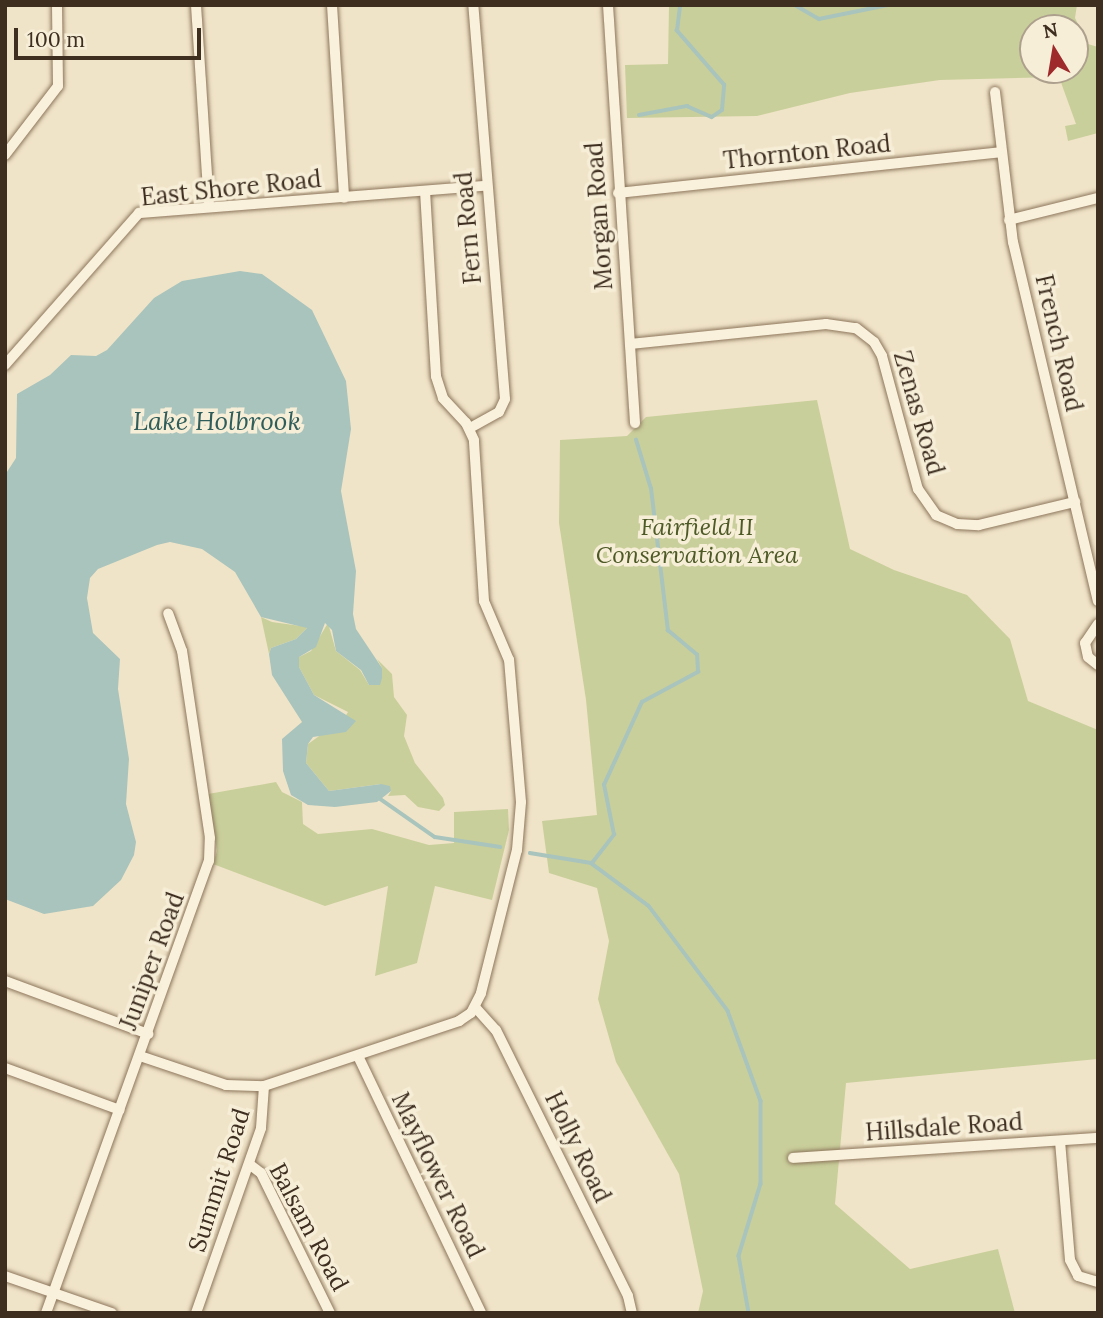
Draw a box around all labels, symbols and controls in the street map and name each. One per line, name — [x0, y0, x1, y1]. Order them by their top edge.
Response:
scale bar — [18, 14, 205, 58]
north arrow — [1019, 14, 1089, 84]
text: N — [1041, 17, 1060, 44]
text: 100 m — [27, 26, 85, 53]
street label: Thornton Road — [722, 129, 892, 175]
street label: Morgan Road — [579, 141, 619, 291]
street label: East Shore Road — [139, 164, 323, 212]
street label: Fern Road — [449, 171, 487, 285]
street label: French Road — [1029, 272, 1089, 414]
street label: Zenas Road — [888, 348, 950, 478]
water label: Lake Holbrook — [133, 405, 301, 437]
park label: Fairfield II Conservation Area — [596, 513, 798, 569]
street label: Juniper Road — [114, 888, 190, 1034]
street label: Holly Road — [539, 1087, 617, 1207]
street label: Mayflower Road — [386, 1088, 490, 1262]
street label: Summit Road — [182, 1105, 256, 1255]
street label: Hillsdale Road — [864, 1107, 1024, 1147]
street label: Balsam Road — [263, 1158, 355, 1296]

